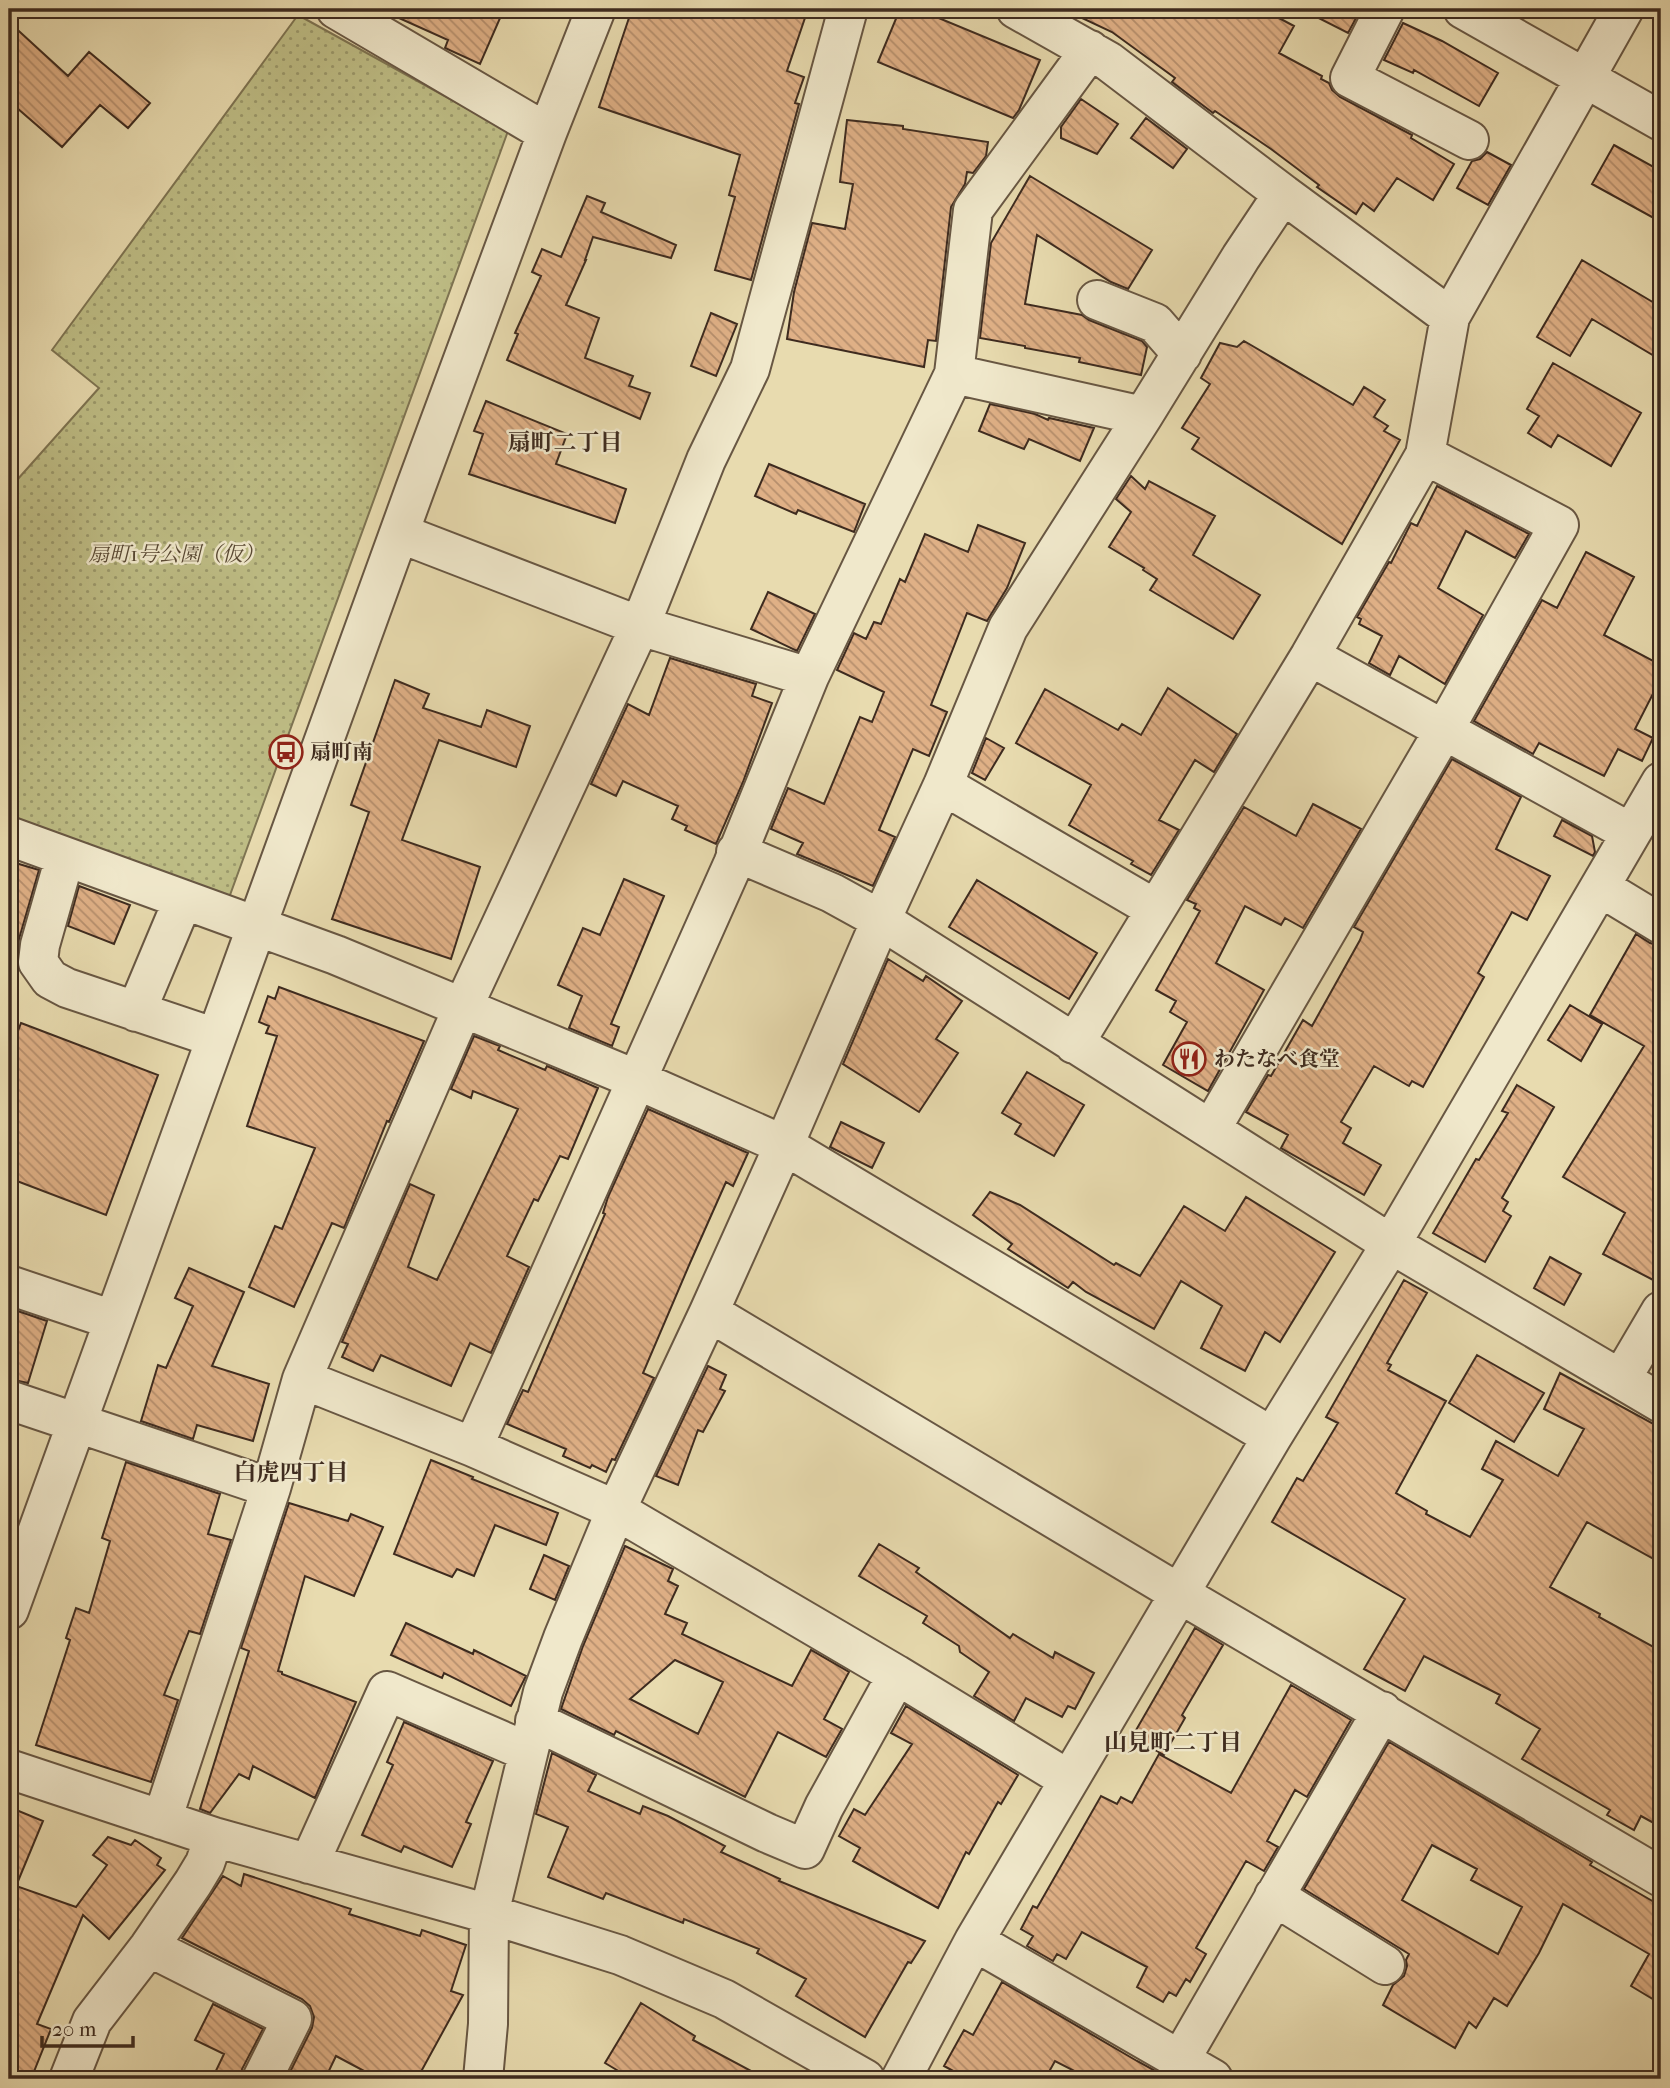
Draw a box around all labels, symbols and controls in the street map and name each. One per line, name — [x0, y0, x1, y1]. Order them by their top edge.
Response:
district label: 扇町二丁目 — [508, 429, 623, 456]
park label: 扇町1号公園（仮） — [88, 542, 264, 566]
bus stop icon: 扇町南 — [267, 733, 305, 771]
place label: 扇町南 — [310, 740, 373, 764]
restaurant icon: わたなべ食堂 — [1170, 1040, 1208, 1078]
place label: わたなべ食堂 — [1214, 1047, 1340, 1071]
district label: 白虎四丁目 — [234, 1459, 349, 1486]
district label: 山見町二丁目 — [1104, 1729, 1242, 1756]
scale bar — [42, 2004, 133, 2048]
text: 20 m — [52, 2017, 97, 2041]

